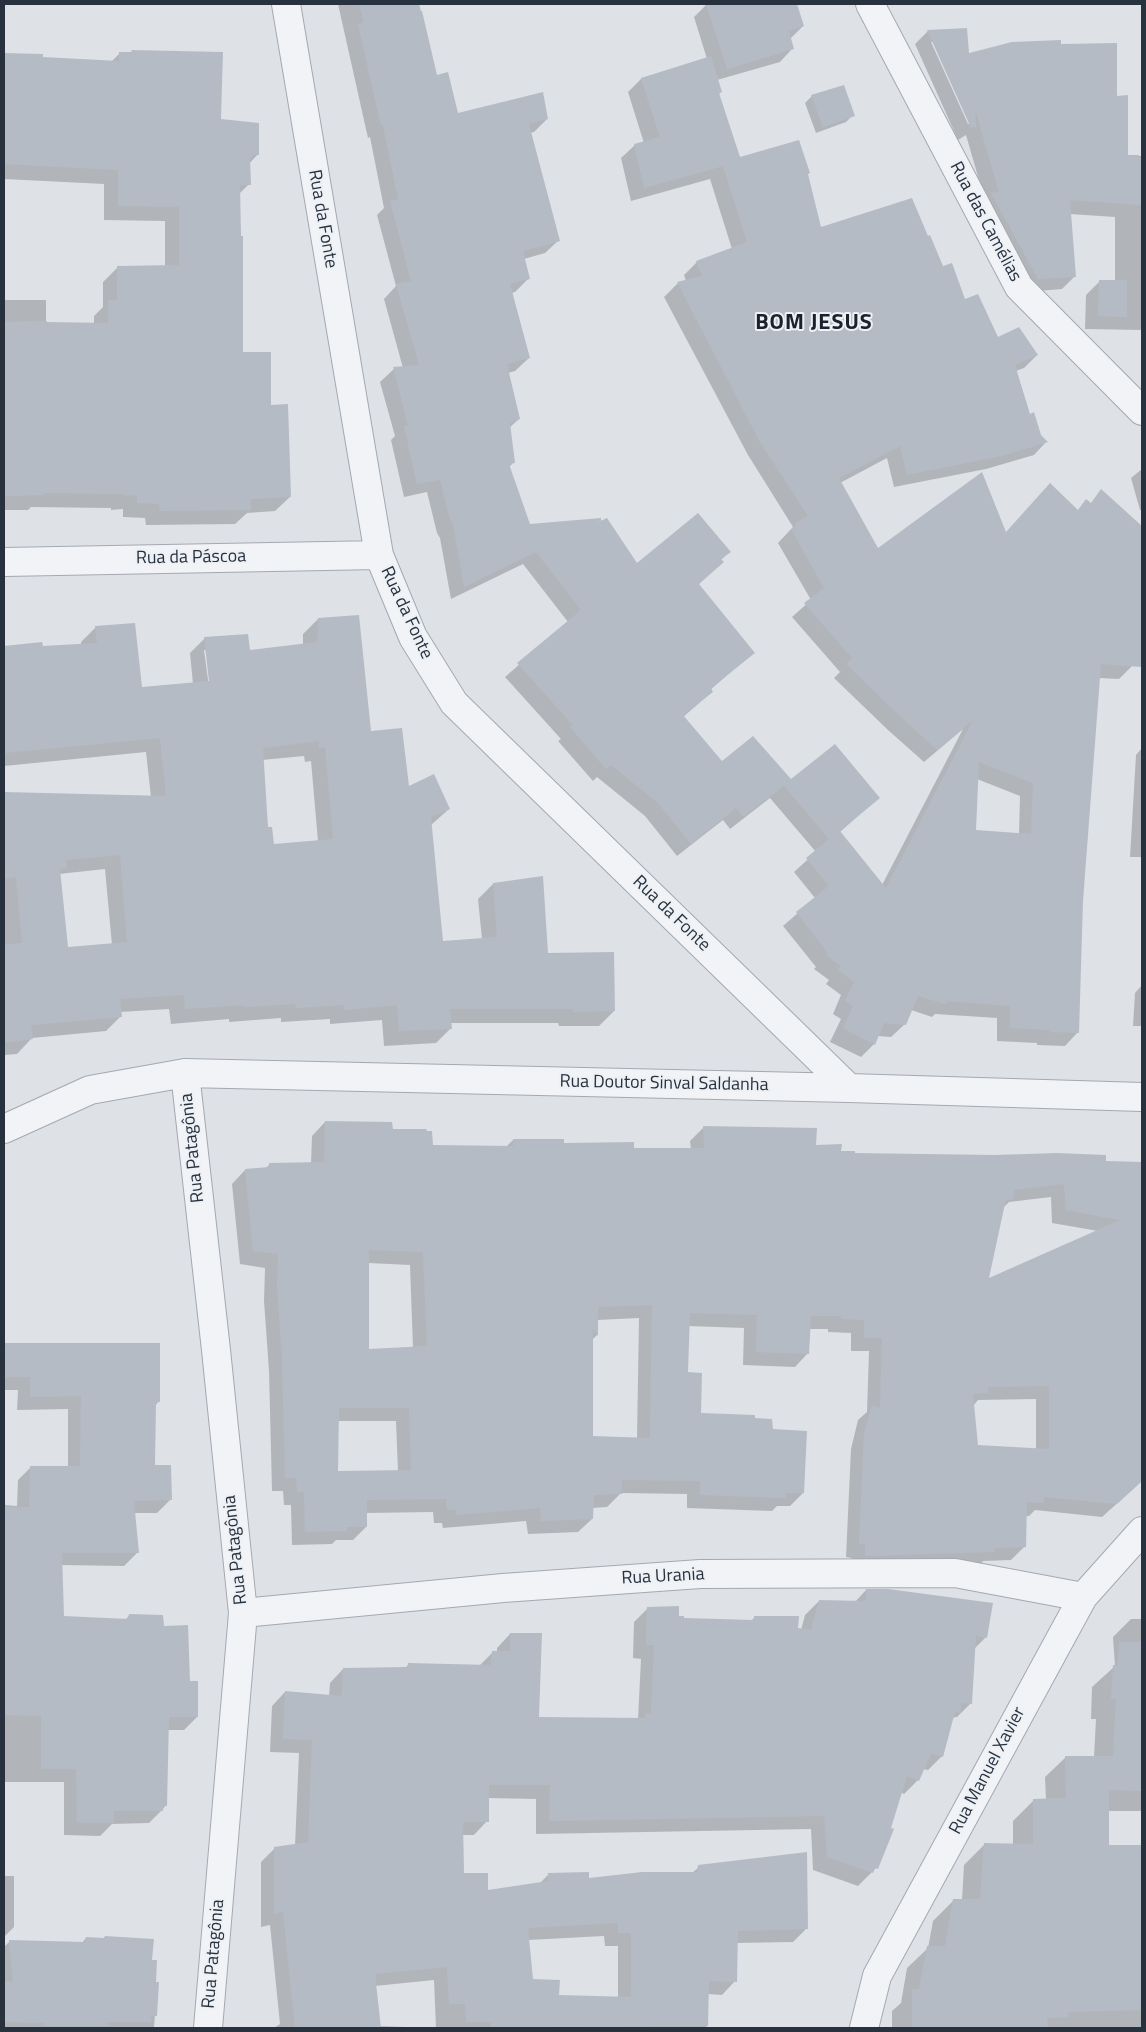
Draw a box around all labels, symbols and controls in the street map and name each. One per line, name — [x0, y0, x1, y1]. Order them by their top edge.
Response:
street label: Rua das Camélias — [944, 158, 1026, 286]
street label: Rua da Fonte — [303, 168, 341, 270]
district label: BOM JESUS — [754, 311, 874, 337]
street label: Rua da Páscoa — [136, 546, 246, 570]
street label: Rua da Fonte — [375, 563, 437, 663]
street label: Rua da Fonte — [628, 872, 714, 956]
street label: Rua Doutor Sinval Saldanha — [559, 1071, 769, 1097]
street label: Rua Patagônia — [177, 1092, 209, 1204]
street label: Rua Patagônia — [220, 1494, 252, 1606]
street label: Rua Urania — [621, 1564, 705, 1590]
street label: Rua Manuel Xavier — [945, 1704, 1031, 1838]
street label: Rua Patagônia — [198, 1898, 230, 2010]

